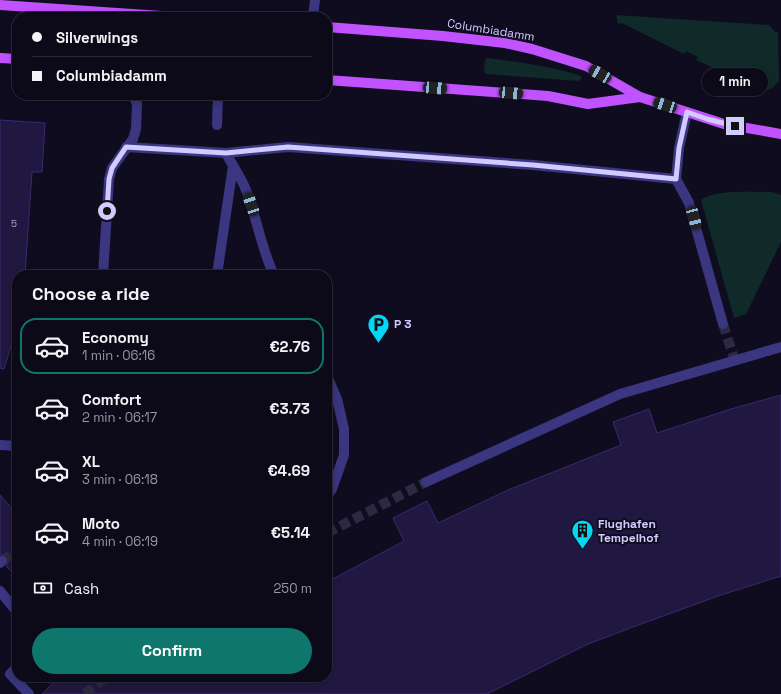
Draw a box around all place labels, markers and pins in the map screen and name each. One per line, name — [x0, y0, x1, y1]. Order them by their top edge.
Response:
parking icon: P 3 — [365, 311, 391, 344]
place label: P 3 — [394, 316, 412, 332]
place label: Flughafen Tempelhof — [598, 516, 659, 546]
building icon: Flughafen Tempelhof — [569, 518, 595, 551]

